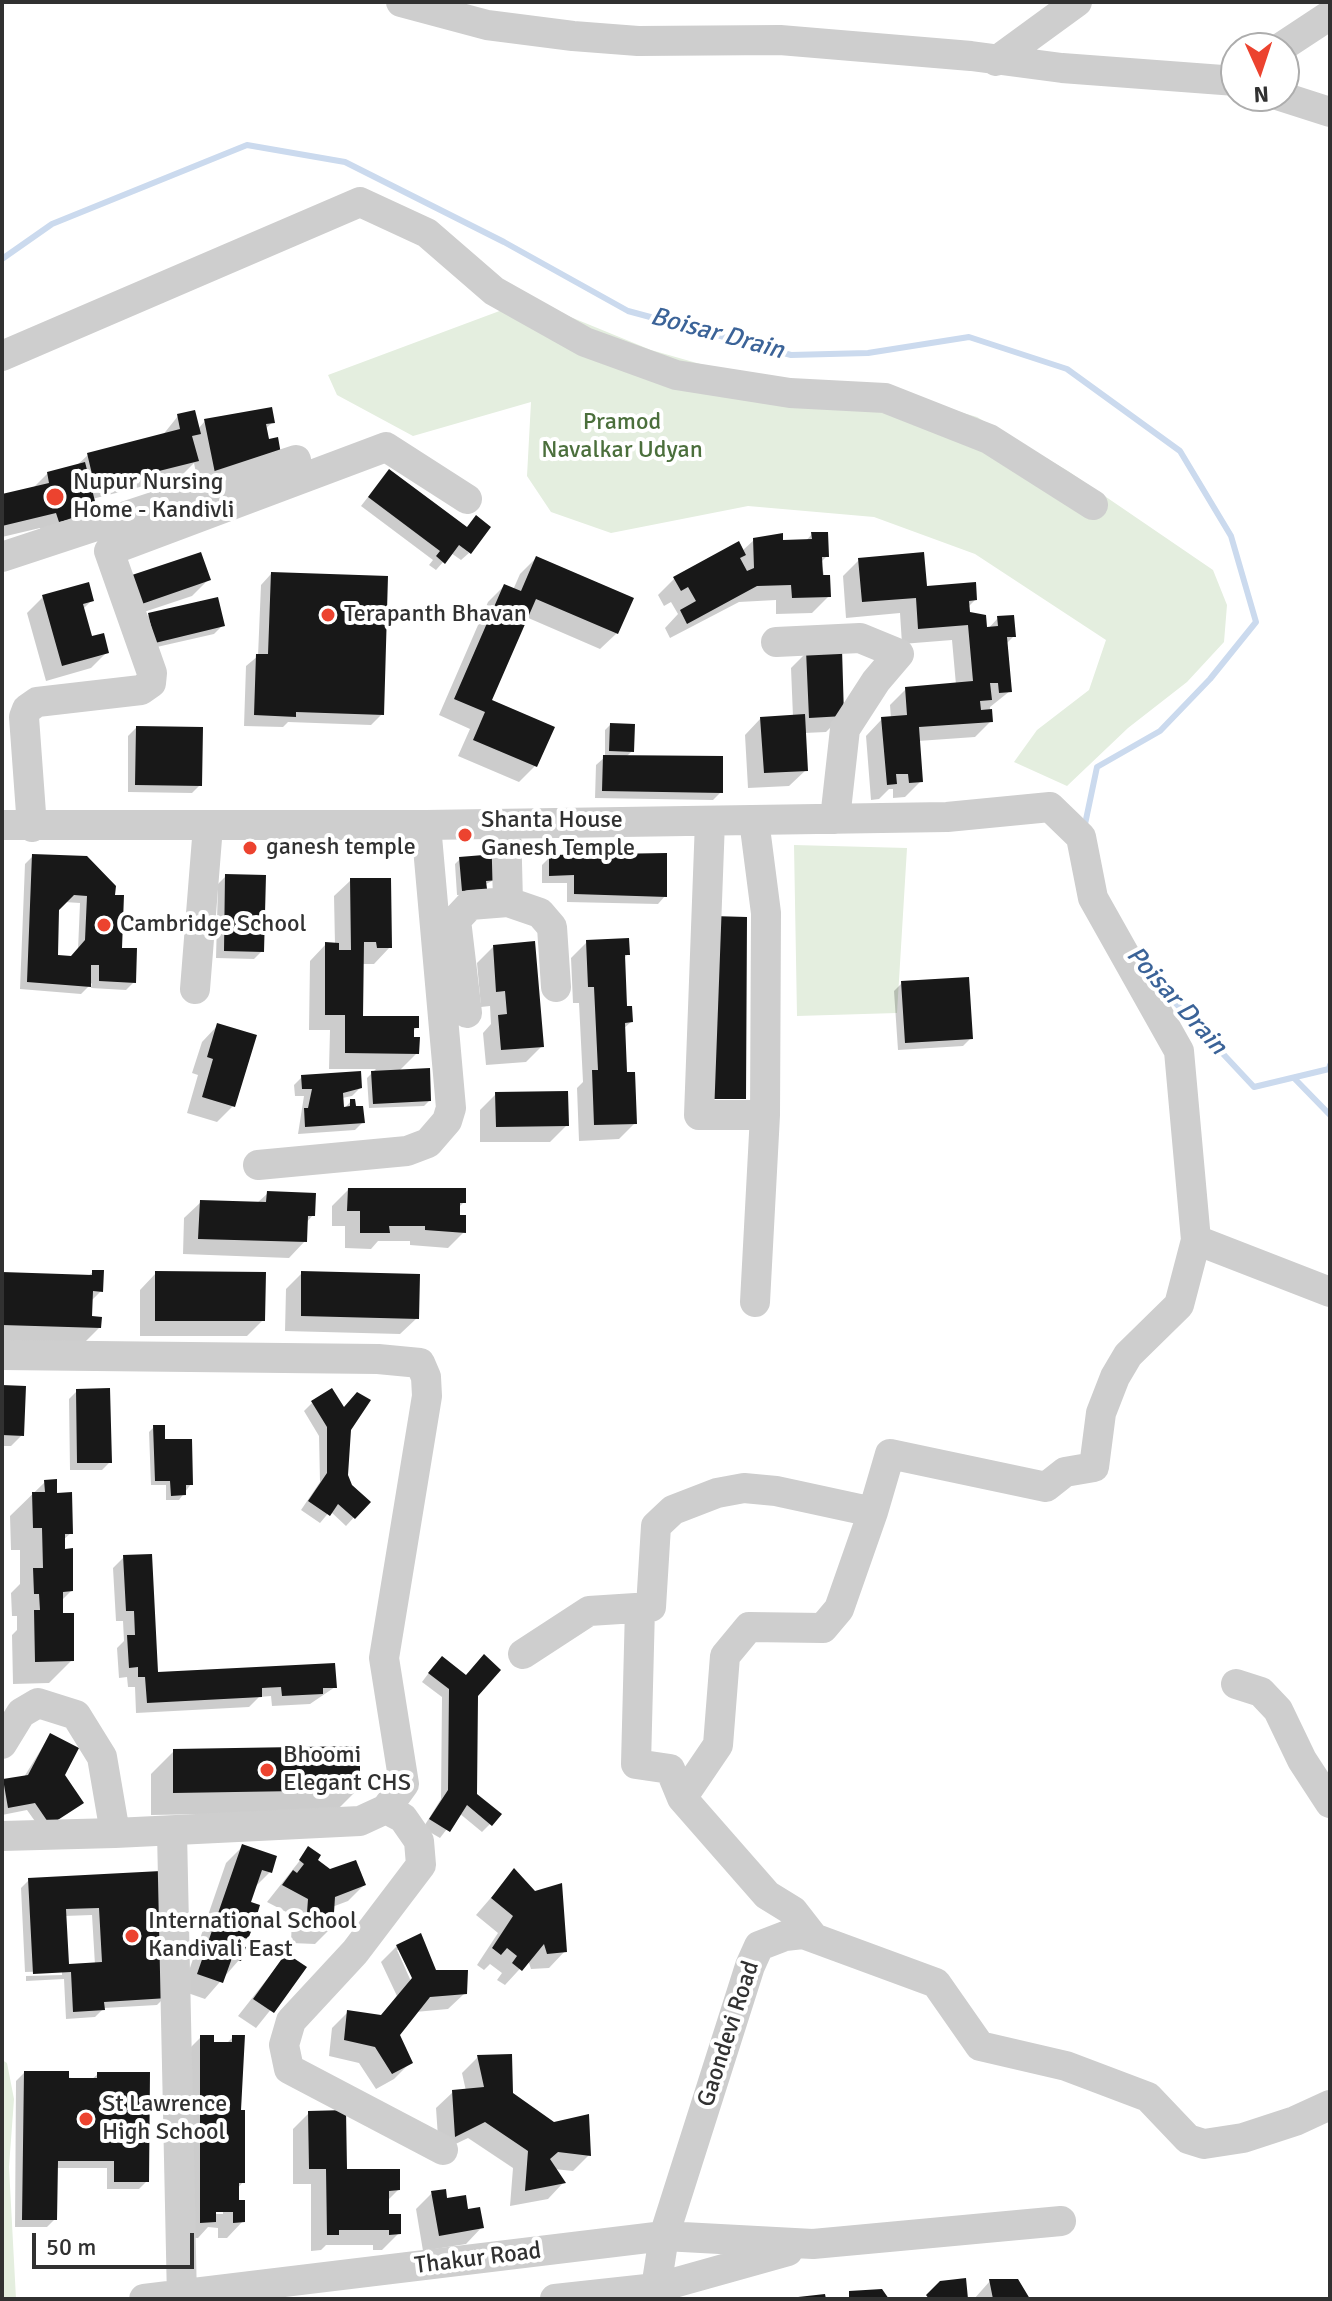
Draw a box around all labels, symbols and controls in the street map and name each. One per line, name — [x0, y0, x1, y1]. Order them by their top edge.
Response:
north arrow — [1220, 32, 1300, 112]
text: N — [1253, 81, 1270, 108]
water label: Boisar Drain — [647, 301, 787, 367]
park label: Pramod Navalkar Udyan — [541, 409, 703, 465]
place label: Nupur Nursing Home - Kandivli — [73, 469, 235, 525]
marker: Nupur Nursing Home - Kandivli — [44, 486, 66, 508]
place label: Terapanth Bhavan — [344, 601, 527, 629]
marker: Terapanth Bhavan — [319, 606, 337, 624]
place label: Shanta House Ganesh Temple — [481, 807, 635, 863]
marker: Shanta House Ganesh Temple — [456, 826, 474, 844]
place label: ganesh temple — [266, 834, 416, 862]
marker: ganesh temple — [241, 839, 259, 857]
place label: Cambridge School — [120, 911, 306, 939]
marker: Cambridge School — [95, 916, 113, 934]
water label: Poisar Drain — [1119, 940, 1233, 1062]
place label: Bhoomi Elegant CHS — [283, 1742, 411, 1798]
marker: Bhoomi Elegant CHS — [258, 1761, 276, 1779]
place label: International School Kandivali East — [148, 1908, 357, 1964]
marker: International School Kandivali East — [123, 1927, 141, 1945]
street label: Gaondevi Road — [692, 1958, 766, 2110]
place label: St Lawrence High School — [102, 2091, 227, 2147]
marker: St Lawrence High School — [77, 2110, 95, 2128]
scale bar — [36, 2217, 198, 2267]
text: 50 m — [46, 2232, 96, 2262]
street label: Thakur Road — [413, 2237, 543, 2281]

